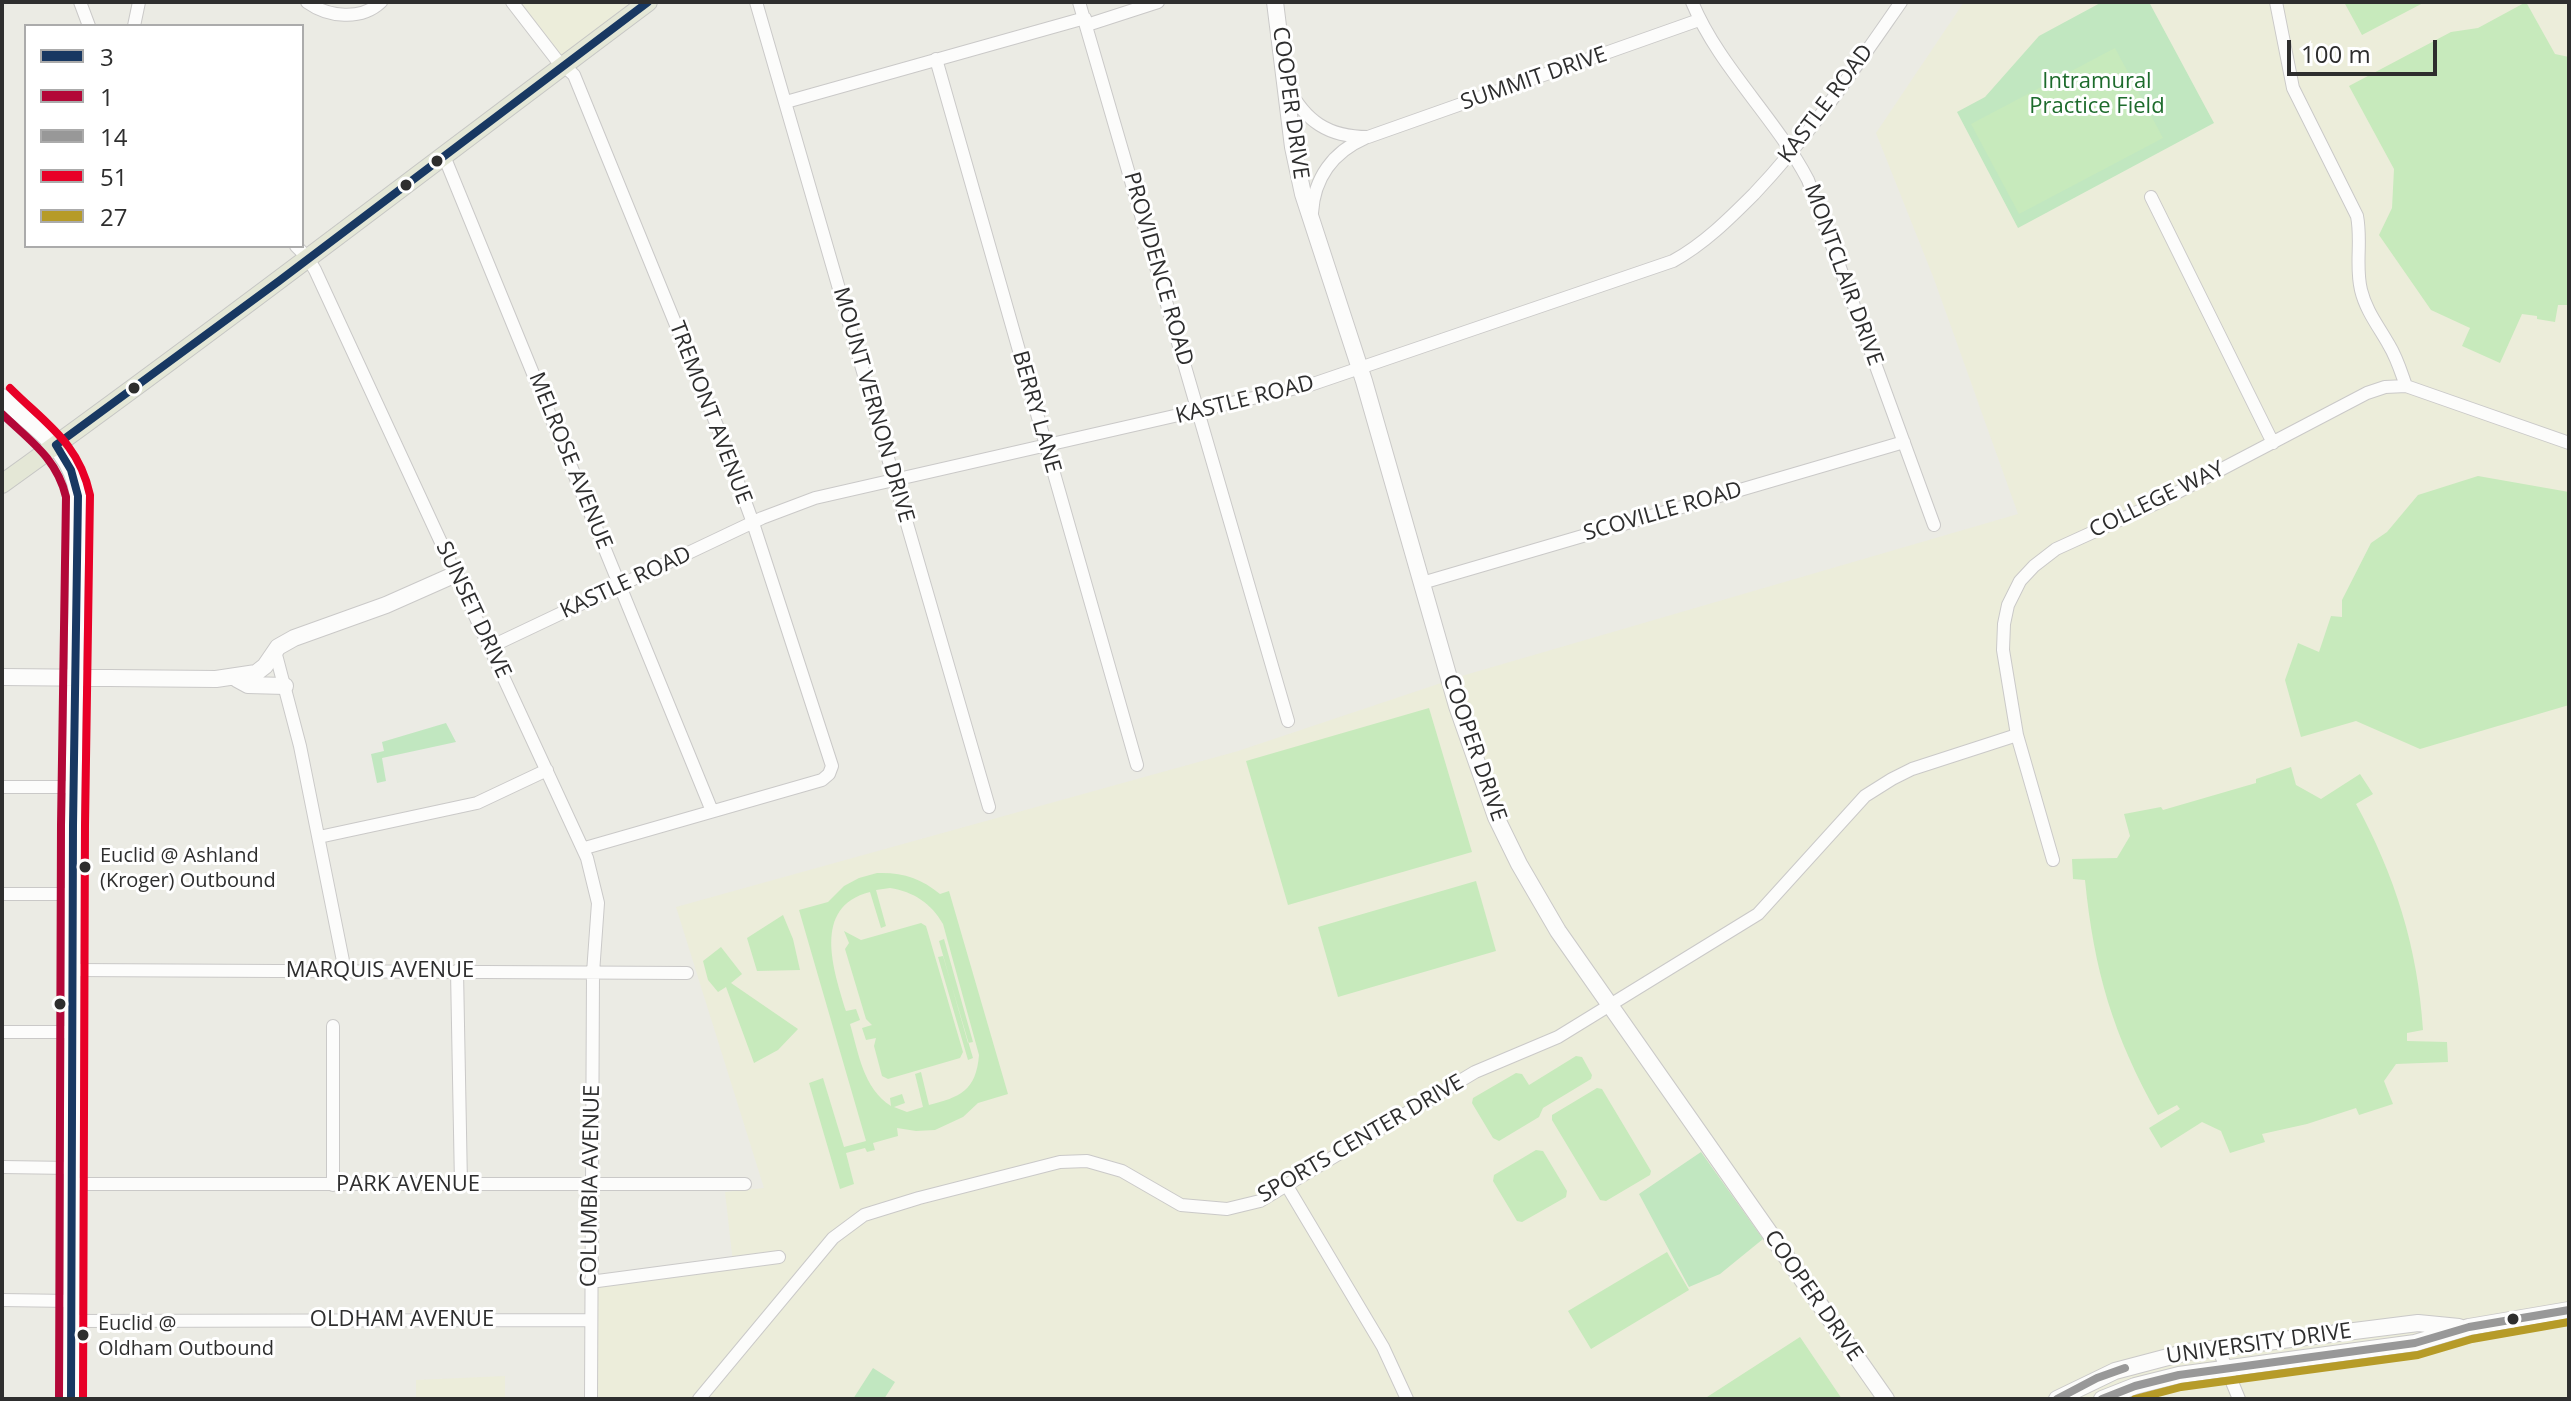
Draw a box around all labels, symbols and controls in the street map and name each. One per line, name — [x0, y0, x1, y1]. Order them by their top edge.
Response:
legend — [24, 24, 304, 248]
scale bar — [2291, 24, 2441, 74]
street label: COOPER DRIVE — [1266, 25, 1314, 181]
text: 100 m — [2301, 37, 2371, 70]
text: 3 — [100, 40, 114, 73]
street label: KASTLE ROAD — [1773, 40, 1879, 168]
street label: SUMMIT DRIVE — [1458, 42, 1610, 116]
park label: Intramural Practice Field — [2029, 69, 2165, 120]
text: 1 — [100, 80, 114, 113]
text: 14 — [100, 120, 127, 153]
unlabelled marker — [429, 153, 445, 169]
text: 51 — [100, 160, 127, 193]
street label: PROVIDENCE ROAD — [1118, 169, 1198, 369]
unlabelled marker — [398, 177, 414, 193]
street label: MONTCLAIR DRIVE — [1798, 181, 1888, 369]
text: 27 — [100, 200, 127, 233]
street label: MOUNT VERNON DRIVE — [827, 284, 919, 526]
street label: TREMONT AVENUE — [663, 318, 757, 508]
street label: BERRY LANE — [1006, 348, 1066, 476]
street label: MELROSE AVENUE — [522, 369, 618, 553]
street label: KASTLE ROAD — [1173, 370, 1317, 430]
unlabelled marker — [126, 380, 142, 396]
street label: COLLEGE WAY — [2085, 456, 2229, 544]
street label: SCOVILLE ROAD — [1581, 477, 1745, 547]
street label: SUNSET DRIVE — [430, 537, 516, 683]
street label: KASTLE ROAD — [556, 541, 696, 625]
street label: COOPER DRIVE — [1436, 671, 1512, 825]
place label: Euclid @ Ashland (Kroger) Outbound — [100, 844, 276, 891]
marker: Euclid @ Ashland (Kroger) Outbound — [77, 859, 93, 875]
street label: MARQUIS AVENUE — [286, 958, 474, 984]
unlabelled marker — [52, 996, 68, 1012]
street label: SPORTS CENTER DRIVE — [1253, 1069, 1469, 1209]
street label: COLUMBIA AVENUE — [576, 1085, 606, 1287]
street label: PARK AVENUE — [336, 1172, 480, 1198]
street label: COOPER DRIVE — [1758, 1225, 1868, 1367]
street label: OLDHAM AVENUE — [310, 1307, 494, 1333]
unlabelled marker — [2505, 1311, 2521, 1327]
place label: Euclid @ Oldham Outbound — [98, 1312, 274, 1359]
street label: UNIVERSITY DRIVE — [2165, 1318, 2353, 1370]
marker: Euclid @ Oldham Outbound — [75, 1327, 91, 1343]

